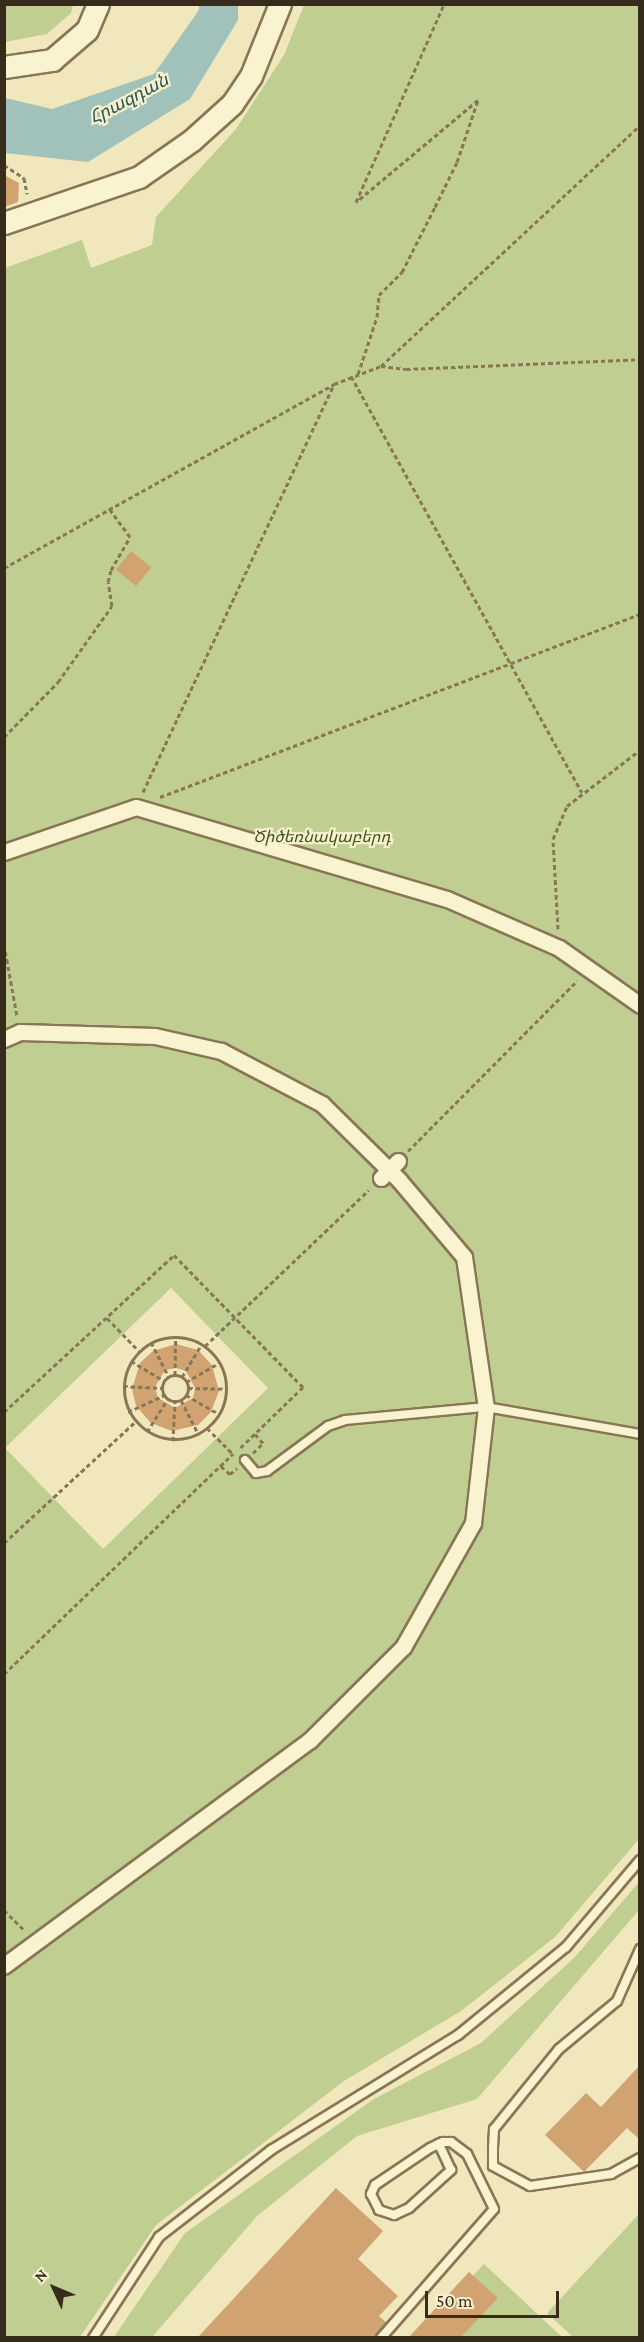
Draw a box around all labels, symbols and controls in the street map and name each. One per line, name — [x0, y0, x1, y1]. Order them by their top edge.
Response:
water label: Հրազդան — [86, 69, 172, 129]
park label: Ծիծեռնակաբերդ — [253, 827, 391, 847]
north arrow — [24, 2258, 84, 2318]
text: N — [31, 2265, 51, 2285]
scale bar — [428, 2279, 562, 2317]
text: 50 m — [436, 2291, 473, 2311]

